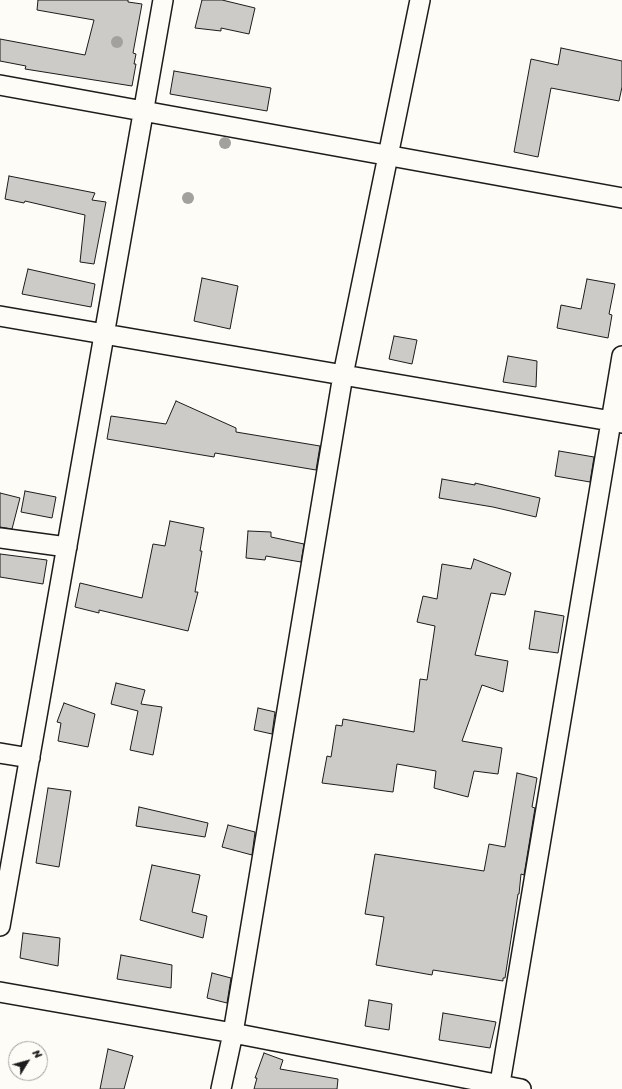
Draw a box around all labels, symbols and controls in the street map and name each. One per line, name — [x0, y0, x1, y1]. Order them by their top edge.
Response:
north arrow — [8, 1041, 48, 1081]
text: N — [27, 1045, 47, 1063]

